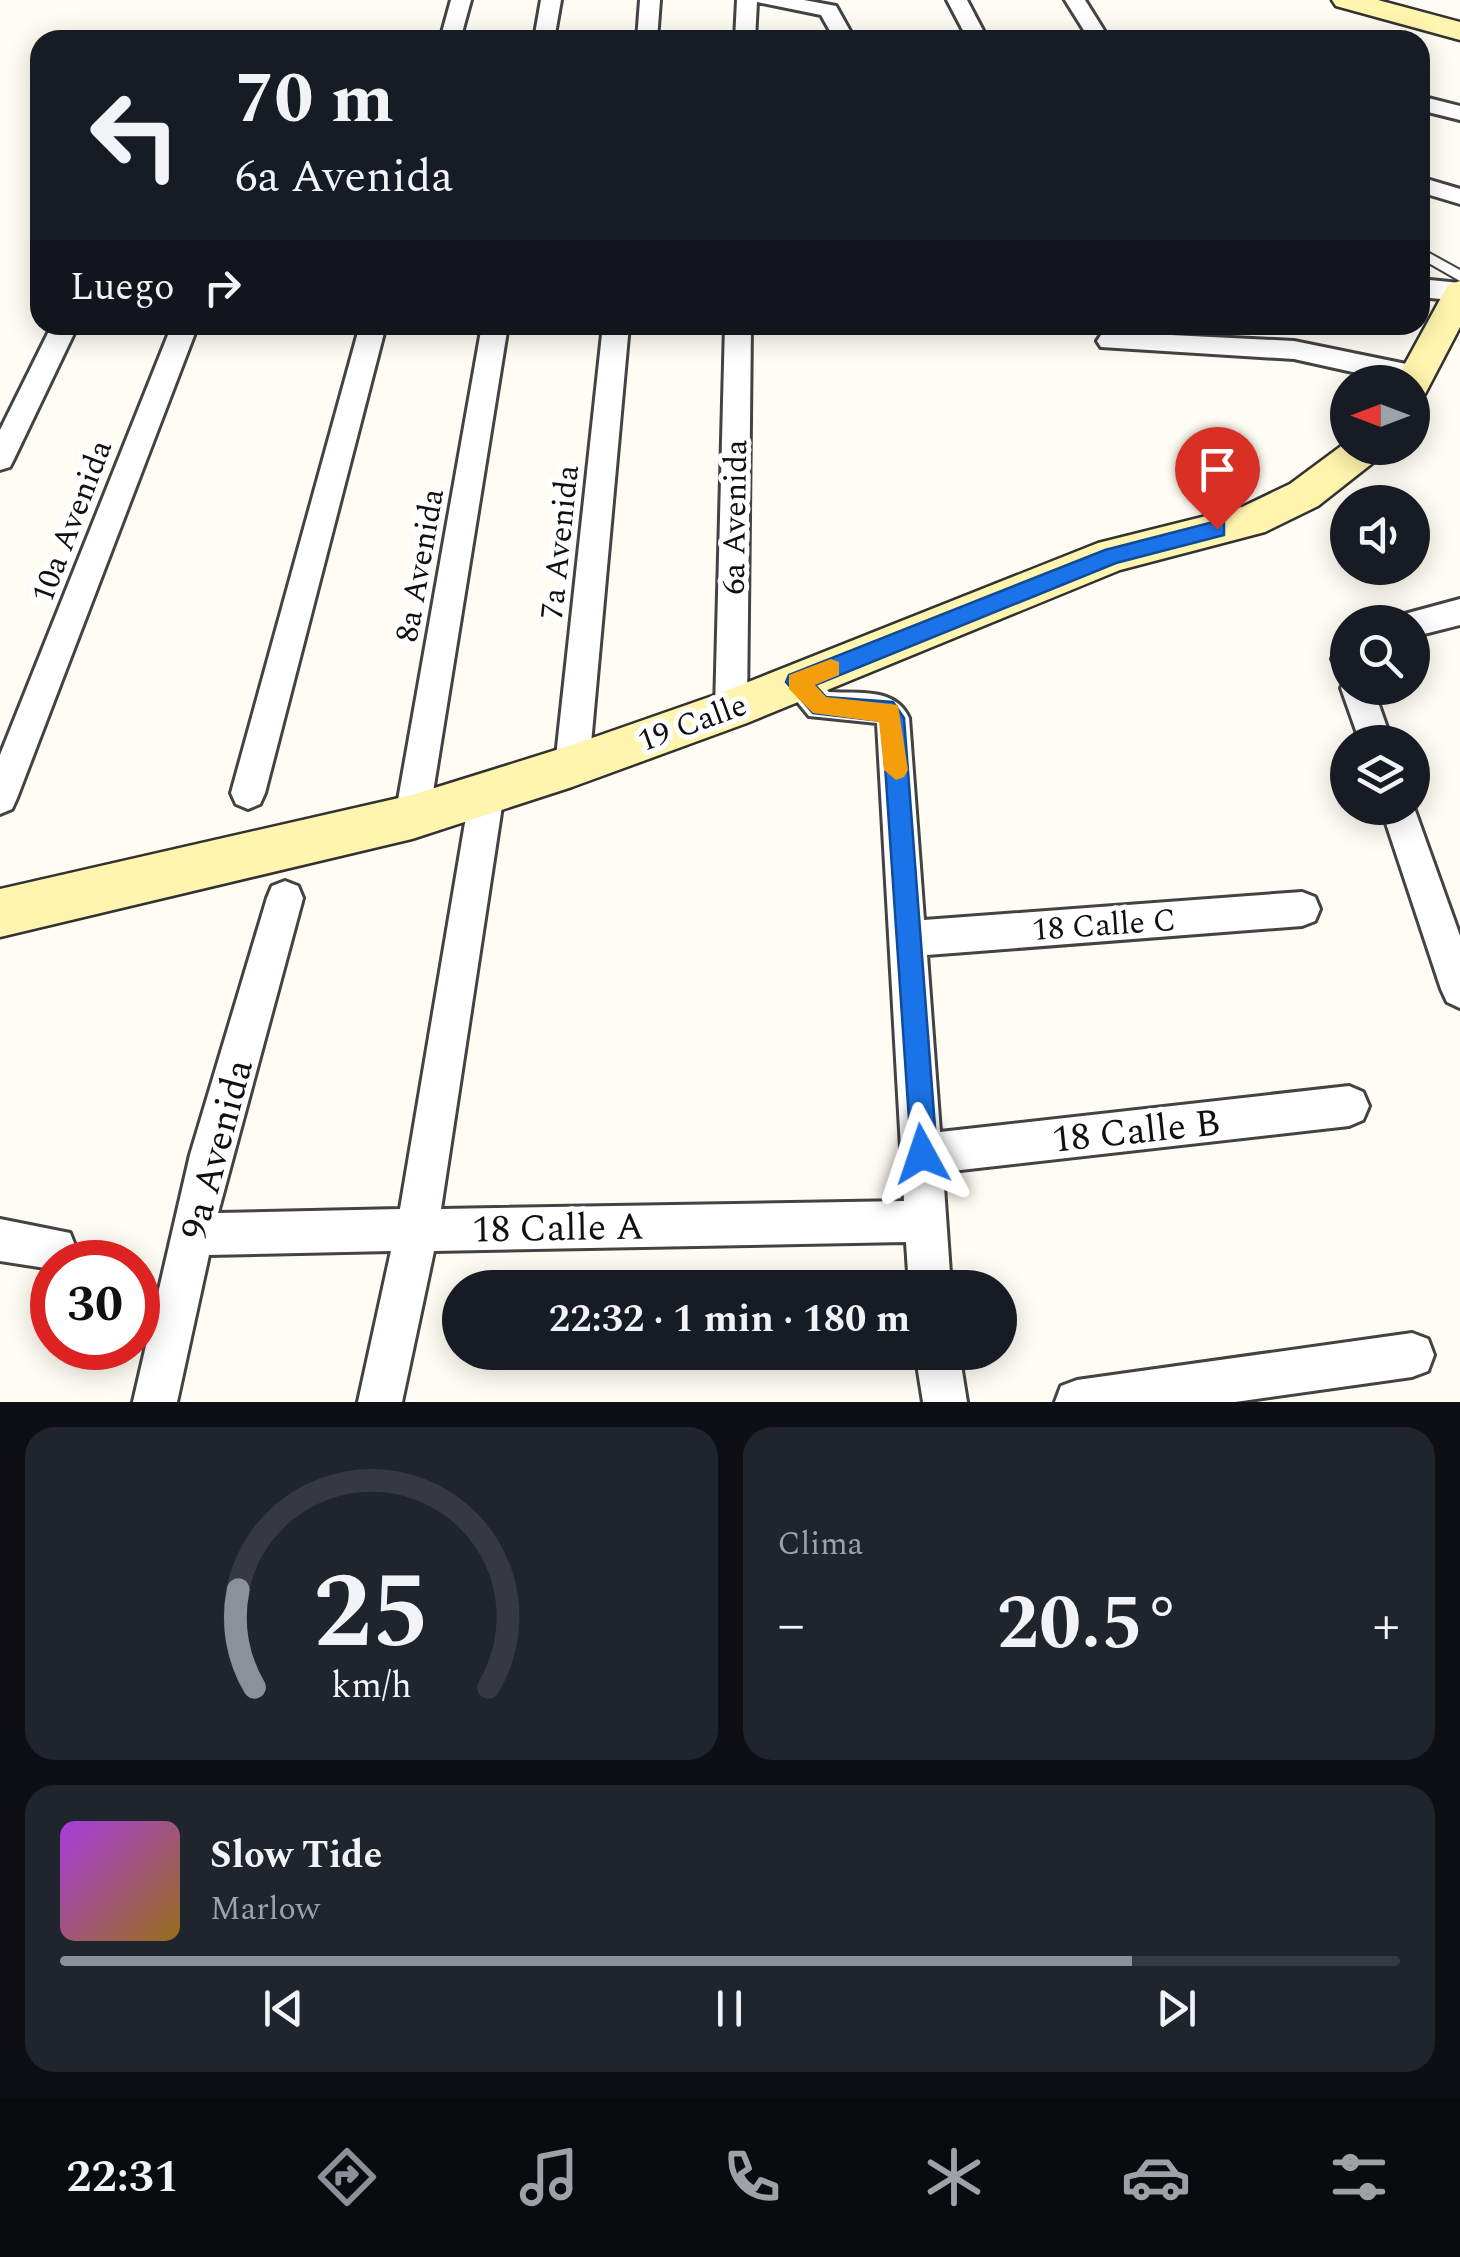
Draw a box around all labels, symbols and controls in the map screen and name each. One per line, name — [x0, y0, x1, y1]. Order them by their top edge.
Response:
text: 70 m — [235, 47, 394, 153]
icon: left — [70, 70, 200, 200]
text: 6a Avenida — [235, 143, 453, 212]
text: Luego — [70, 259, 175, 317]
icon: right — [195, 260, 250, 315]
north arrow — [1330, 365, 1430, 465]
map controls — [1330, 365, 1430, 825]
pin — [1175, 427, 1260, 530]
street label: 10a Avenida — [19, 433, 126, 610]
street label: 6a Avenida — [710, 439, 761, 595]
icon: arrive — [1190, 442, 1245, 497]
street label: 7a Avenida — [528, 462, 593, 622]
street label: 8a Avenida — [383, 484, 458, 646]
button: sound — [1330, 485, 1430, 585]
button: search — [1330, 605, 1430, 705]
street label: 19 Calle — [631, 681, 754, 766]
button: layers — [1330, 725, 1430, 825]
street label: 18 Calle C — [1030, 896, 1178, 955]
street label: 9a Avenida — [166, 1053, 270, 1246]
street label: 18 Calle B — [1049, 1094, 1223, 1170]
position arrow — [870, 1102, 974, 1206]
street label: 18 Calle A — [471, 1199, 645, 1259]
speed limit sign: 30 — [30, 1240, 160, 1370]
text: 22:32 · 1 min · 180 m — [549, 1291, 910, 1349]
text: Clima — [778, 1520, 863, 1569]
text: 25 — [313, 1535, 430, 1693]
text: 20.5° — [997, 1568, 1181, 1682]
text: − — [778, 1584, 805, 1667]
text: + — [1372, 1584, 1400, 1667]
text: km/h — [331, 1659, 411, 1714]
text: Slow Tide — [210, 1827, 382, 1885]
text: Marlow — [210, 1885, 320, 1934]
icon: previous — [256, 1981, 311, 2036]
icon: pause — [702, 1981, 757, 2036]
icon: next — [1149, 1981, 1204, 2036]
icon: directions — [312, 2142, 382, 2212]
icon: music — [514, 2142, 584, 2212]
icon: phone — [717, 2142, 787, 2212]
icon: climate — [919, 2142, 989, 2212]
icon: car — [1121, 2142, 1191, 2212]
icon: filters — [1324, 2142, 1394, 2212]
text: 22:31 — [66, 2143, 179, 2212]

